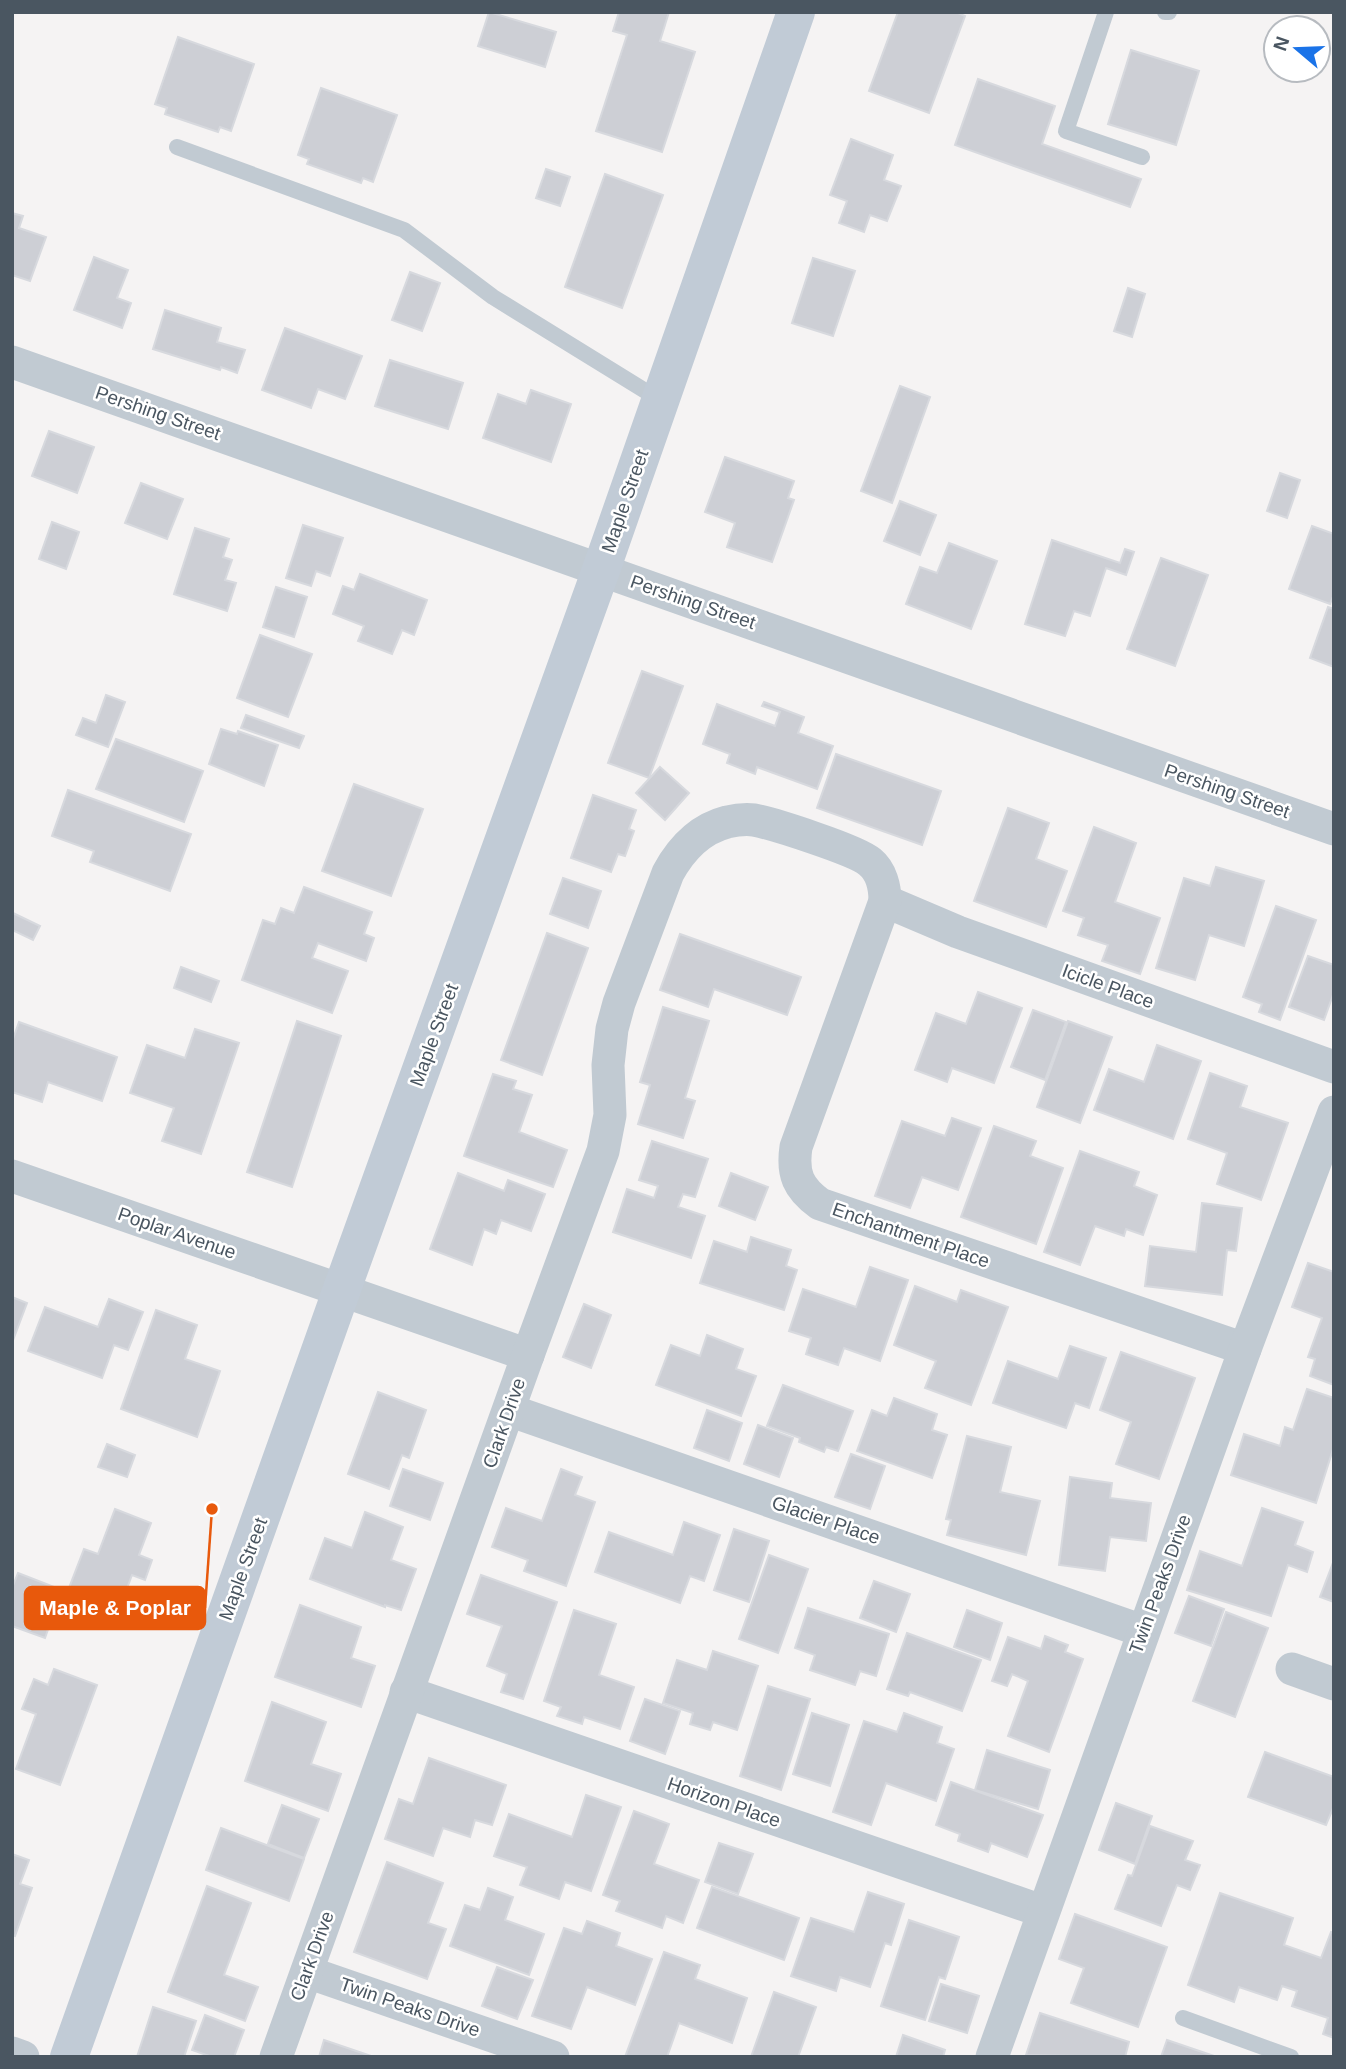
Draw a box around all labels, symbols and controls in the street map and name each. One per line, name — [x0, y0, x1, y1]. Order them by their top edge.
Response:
north arrow — [1262, 14, 1332, 84]
text: N — [1269, 34, 1294, 54]
street label: Pershing Street — [93, 382, 224, 444]
street label: Maple Street — [598, 446, 653, 555]
street label: Pershing Street — [628, 571, 759, 633]
street label: Pershing Street — [1162, 760, 1293, 822]
street label: Icicle Place — [1059, 960, 1157, 1012]
street label: Maple Street — [406, 980, 463, 1089]
street label: Enchantment Place — [830, 1198, 992, 1272]
street label: Poplar Avenue — [115, 1203, 239, 1263]
street label: Clark Drive — [479, 1375, 529, 1471]
street label: Glacier Place — [769, 1492, 883, 1548]
street label: Twin Peaks Drive — [1125, 1511, 1195, 1657]
street label: Maple Street — [215, 1514, 272, 1623]
callout: Maple & Poplar — [25, 1587, 205, 1629]
text: Maple & Poplar — [39, 1596, 191, 1619]
street label: Horizon Place — [665, 1773, 783, 1831]
street label: Clark Drive — [286, 1908, 338, 2004]
street label: Twin Peaks Drive — [337, 1973, 483, 2041]

